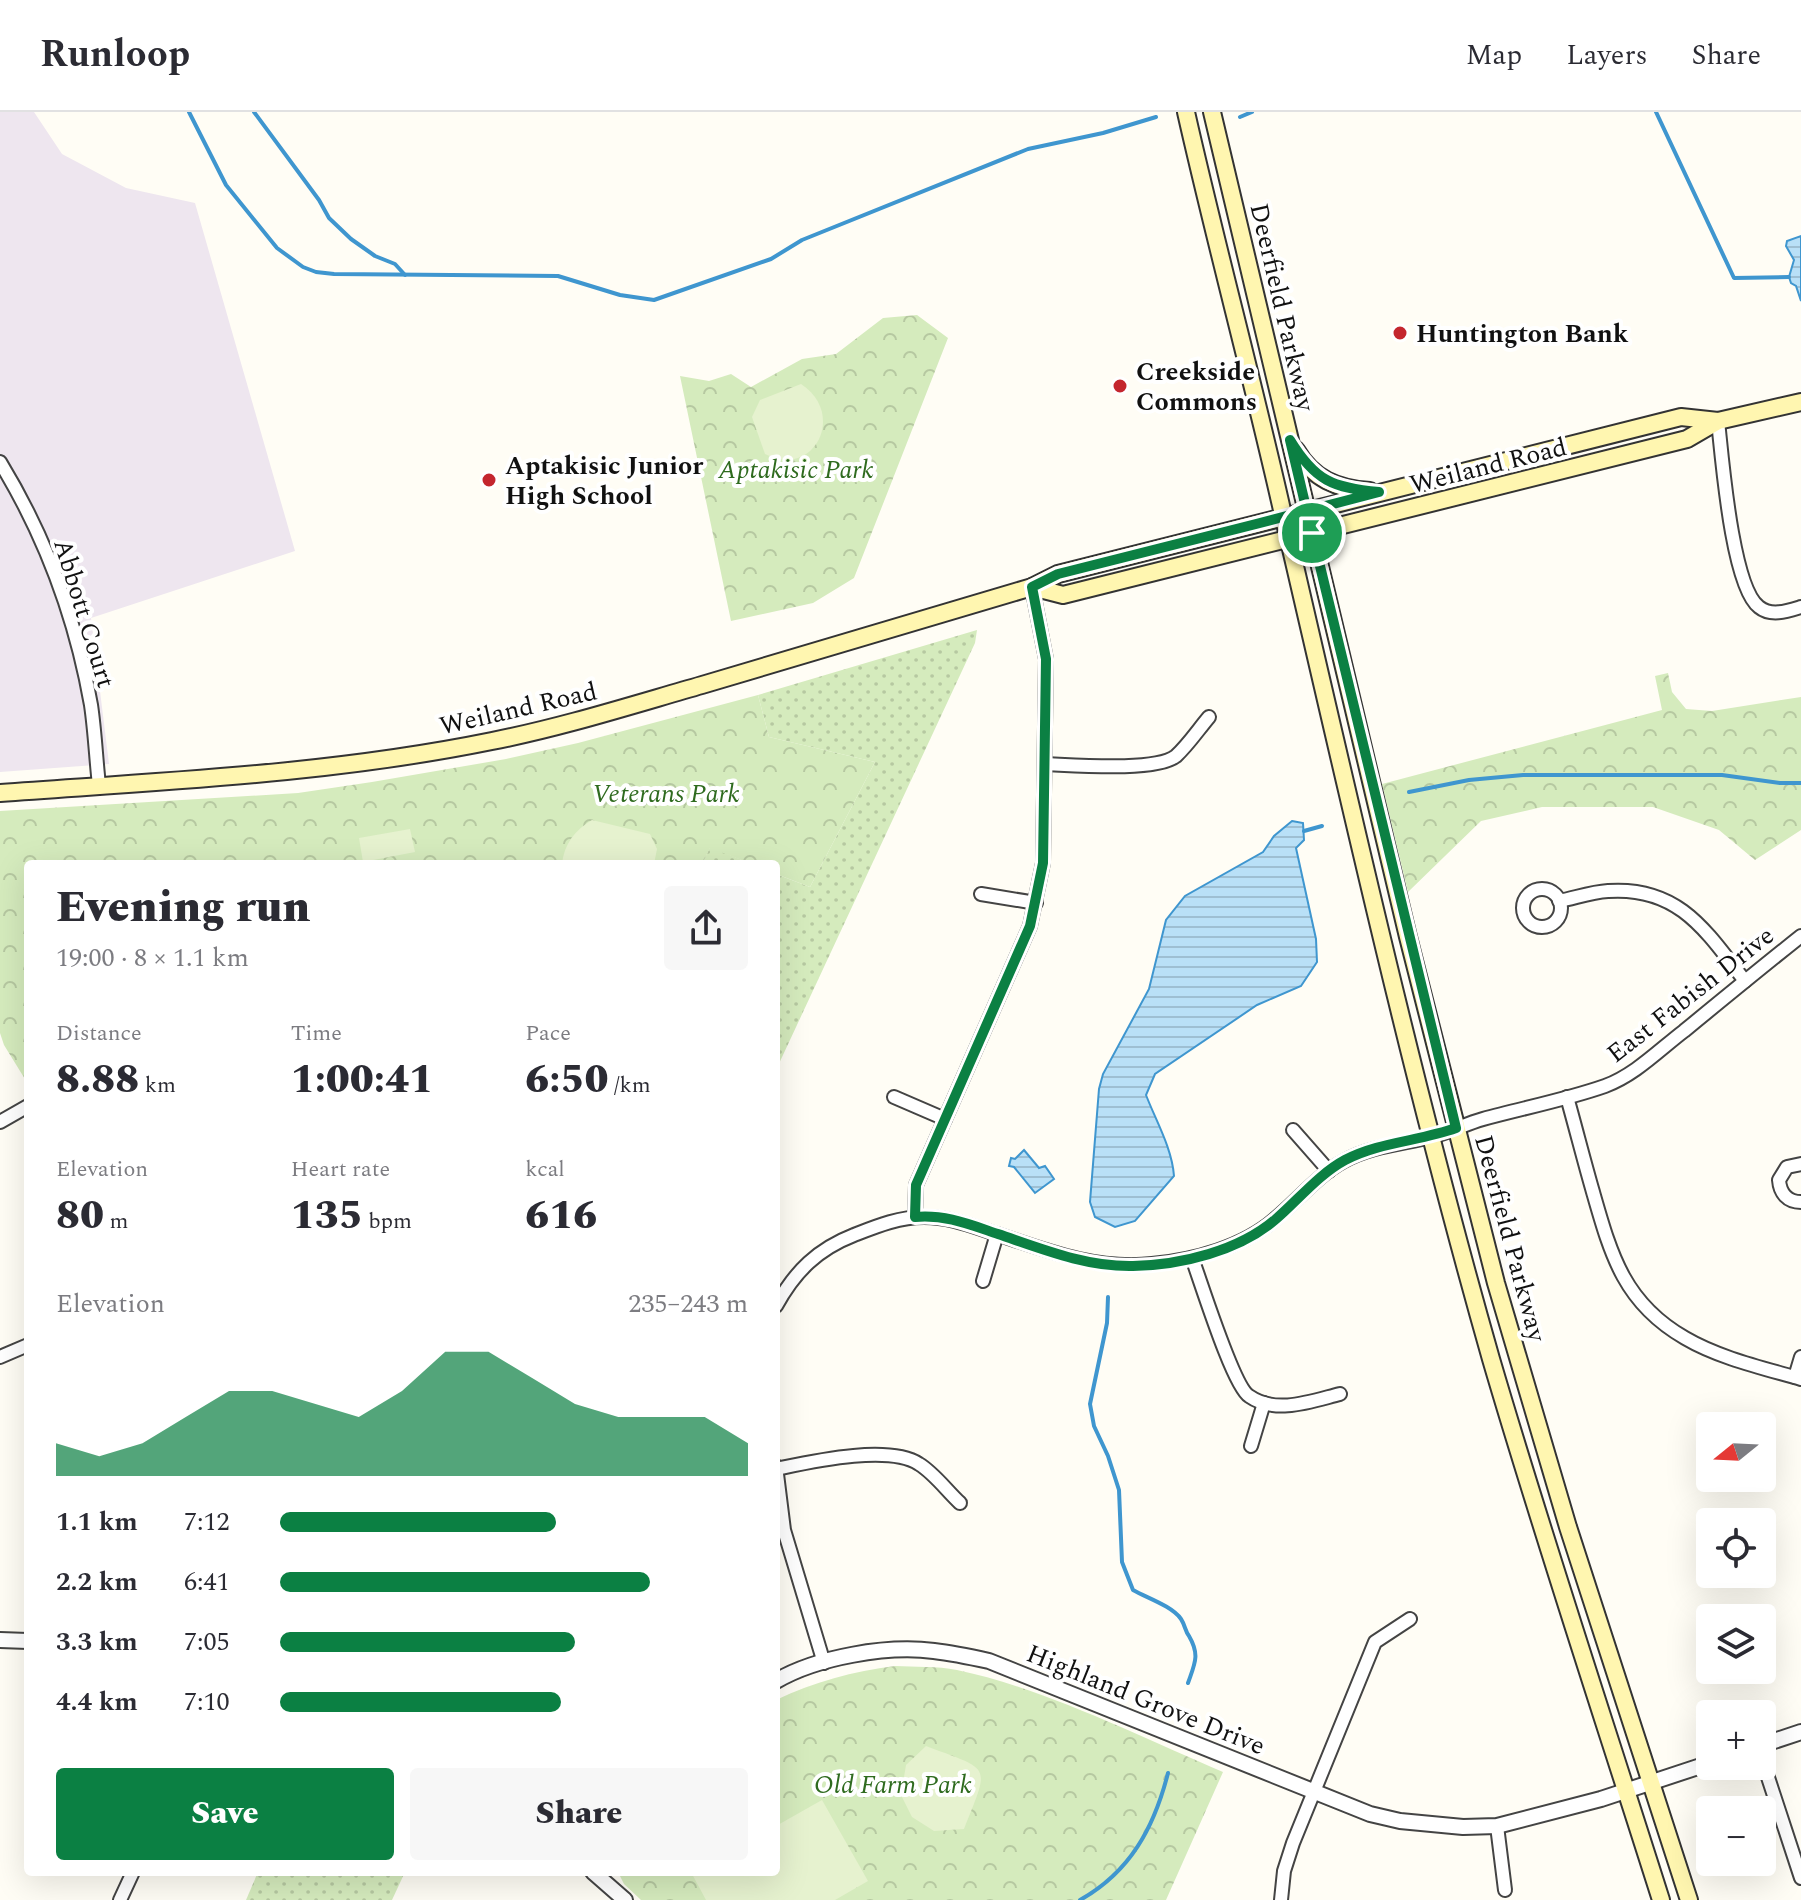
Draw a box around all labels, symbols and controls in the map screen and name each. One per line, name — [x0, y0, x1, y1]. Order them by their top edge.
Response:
text: Runloop — [40, 26, 190, 84]
text: Map — [1466, 34, 1522, 77]
text: Layers — [1566, 34, 1648, 77]
text: Share — [1692, 34, 1761, 77]
street label: Deerfield Parkway — [1239, 199, 1326, 417]
place label: Huntington Bank — [1416, 314, 1629, 354]
marker: Huntington Bank — [1391, 324, 1409, 342]
place label: Creekside Commons — [1136, 352, 1257, 422]
marker: Creekside Commons — [1111, 377, 1129, 395]
street label: Weiland Road — [1405, 427, 1571, 505]
place label: Aptakisic Junior High School — [505, 446, 704, 516]
park label: Aptakisic Park — [717, 450, 874, 490]
marker: Aptakisic Junior High School — [480, 471, 498, 489]
pin — [1278, 499, 1346, 567]
icon: arrive — [1290, 511, 1334, 555]
street label: Abbott Court — [42, 534, 126, 693]
street label: Weiland Road — [435, 671, 601, 747]
park label: Veterans Park — [592, 774, 740, 814]
text: Evening run — [56, 874, 311, 941]
button: share — [664, 886, 748, 970]
street label: East Fabish Drive — [1598, 916, 1783, 1073]
text: 19:00 · 8 × 1.1 km — [56, 938, 249, 978]
text: Distance — [56, 1017, 142, 1050]
text: Time — [291, 1017, 342, 1050]
text: Pace — [525, 1017, 571, 1050]
text: 8.88 — [56, 1050, 139, 1111]
text: 1:00:41 — [291, 1050, 433, 1111]
text: 6:50 — [525, 1050, 609, 1111]
text: km — [139, 1069, 176, 1102]
text: /km — [609, 1069, 651, 1102]
street label: Deerfield Parkway — [1463, 1130, 1557, 1348]
text: Elevation — [56, 1153, 148, 1186]
text: Heart rate — [291, 1153, 390, 1186]
text: kcal — [525, 1153, 565, 1186]
text: 80 — [56, 1186, 104, 1247]
text: 135 — [291, 1186, 363, 1247]
text: 616 — [525, 1186, 597, 1247]
text: m — [104, 1205, 128, 1238]
text: bpm — [363, 1205, 412, 1238]
text: Elevation — [56, 1284, 165, 1324]
text: 235–243 m — [628, 1284, 748, 1324]
north arrow — [1696, 1412, 1776, 1492]
map controls — [1696, 1412, 1776, 1876]
text: 1.1 km — [56, 1502, 138, 1542]
text: 7:12 — [184, 1502, 230, 1542]
button: locate — [1696, 1508, 1776, 1588]
text: 2.2 km — [56, 1562, 138, 1602]
text: 6:41 — [184, 1562, 230, 1602]
button: layers — [1696, 1604, 1776, 1684]
text: 3.3 km — [56, 1622, 138, 1662]
text: 7:05 — [184, 1622, 230, 1662]
street label: Highland Grove Drive — [1020, 1634, 1271, 1766]
text: 4.4 km — [56, 1682, 138, 1722]
text: 7:10 — [184, 1682, 230, 1722]
button: + — [1696, 1700, 1776, 1780]
park label: Old Farm Park — [814, 1765, 972, 1805]
button: Save — [56, 1768, 394, 1860]
button: Share — [410, 1768, 748, 1860]
button: − — [1696, 1796, 1776, 1876]

